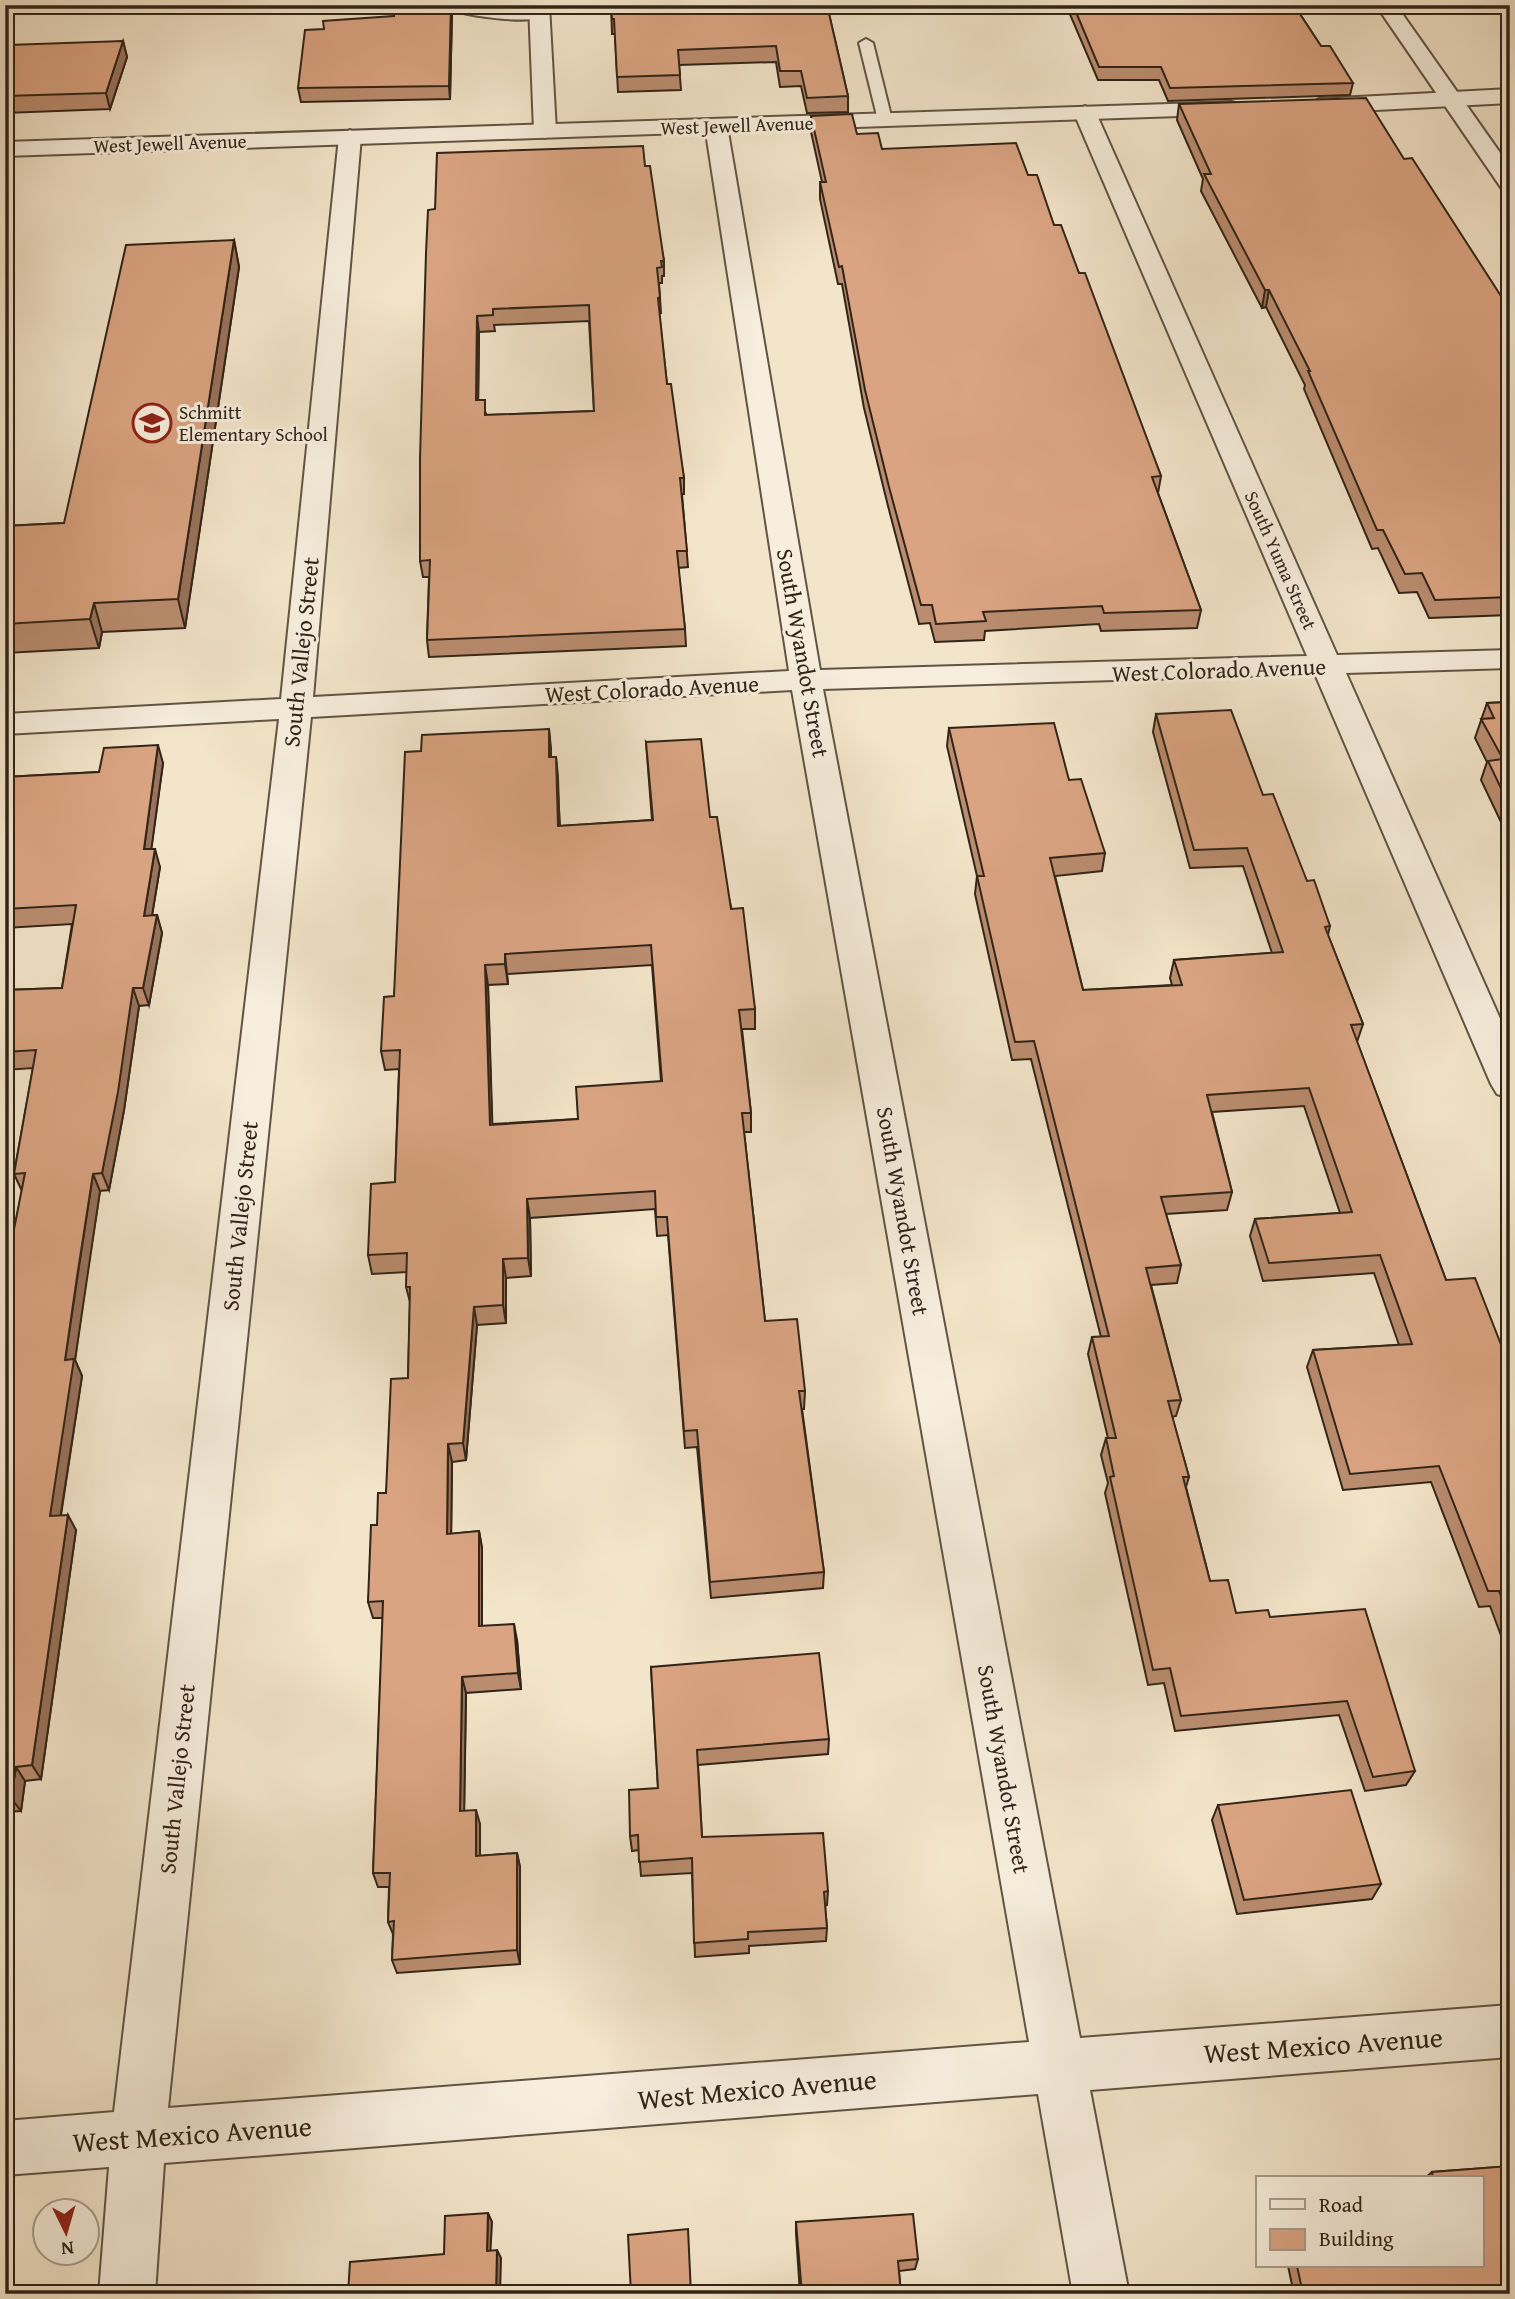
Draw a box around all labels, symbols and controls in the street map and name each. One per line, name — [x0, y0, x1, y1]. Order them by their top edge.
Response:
street label: West Jewell Avenue — [660, 108, 814, 142]
street label: West Jewell Avenue — [93, 126, 247, 160]
place label: Schmitt Elementary School — [179, 398, 328, 448]
school or university icon: Schmitt Elementary School — [131, 402, 173, 444]
street label: South Yuma Street — [1238, 486, 1324, 634]
street label: South Wyandot Street — [769, 546, 838, 760]
street label: South Vallejo Street — [274, 555, 327, 749]
street label: West Colorado Avenue — [1111, 649, 1327, 690]
street label: West Colorado Avenue — [544, 666, 760, 711]
street label: South Wyandot Street — [869, 1104, 938, 1318]
street label: South Vallejo Street — [213, 1119, 266, 1313]
street label: South Wyandot Street — [970, 1662, 1039, 1876]
street label: South Vallejo Street — [150, 1682, 203, 1876]
street label: West Mexico Avenue — [1202, 2016, 1444, 2073]
street label: West Mexico Avenue — [636, 2058, 878, 2119]
street label: West Mexico Avenue — [71, 2105, 313, 2162]
legend — [1256, 2176, 1484, 2268]
text: Road — [1319, 2189, 1364, 2220]
north arrow — [32, 2198, 102, 2268]
text: Building — [1319, 2223, 1394, 2254]
text: N — [60, 2234, 75, 2263]

